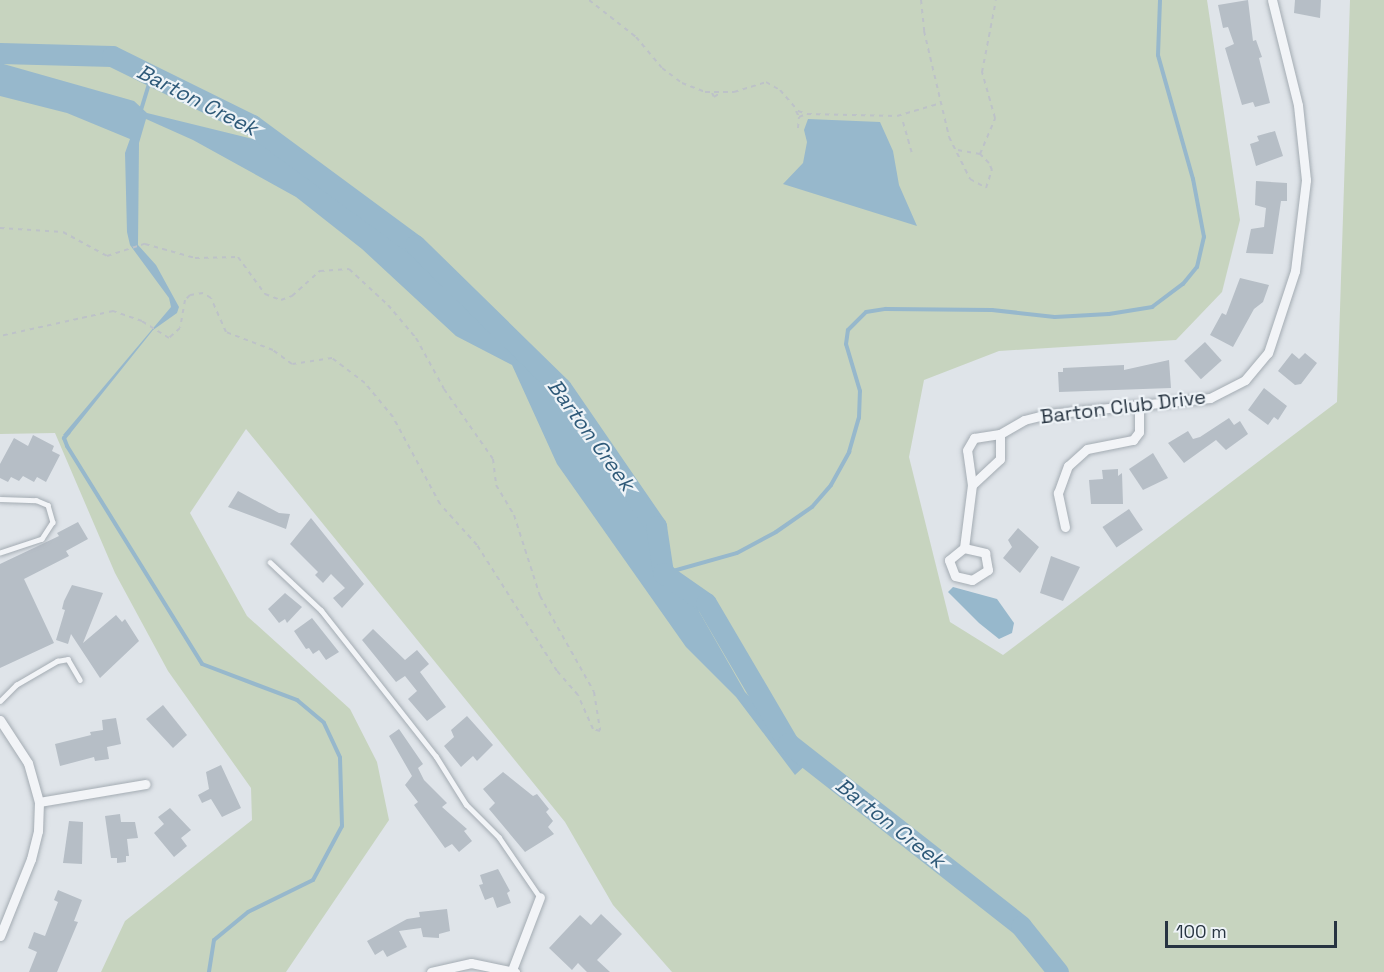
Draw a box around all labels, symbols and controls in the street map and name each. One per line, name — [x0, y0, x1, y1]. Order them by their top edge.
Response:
water label: Barton Creek — [133, 59, 261, 141]
water label: Barton Creek — [542, 374, 640, 496]
street label: Barton Club Drive — [1039, 385, 1207, 429]
water label: Barton Creek — [830, 773, 950, 873]
scale bar — [1168, 909, 1340, 947]
text: 100 m — [1176, 920, 1227, 943]

